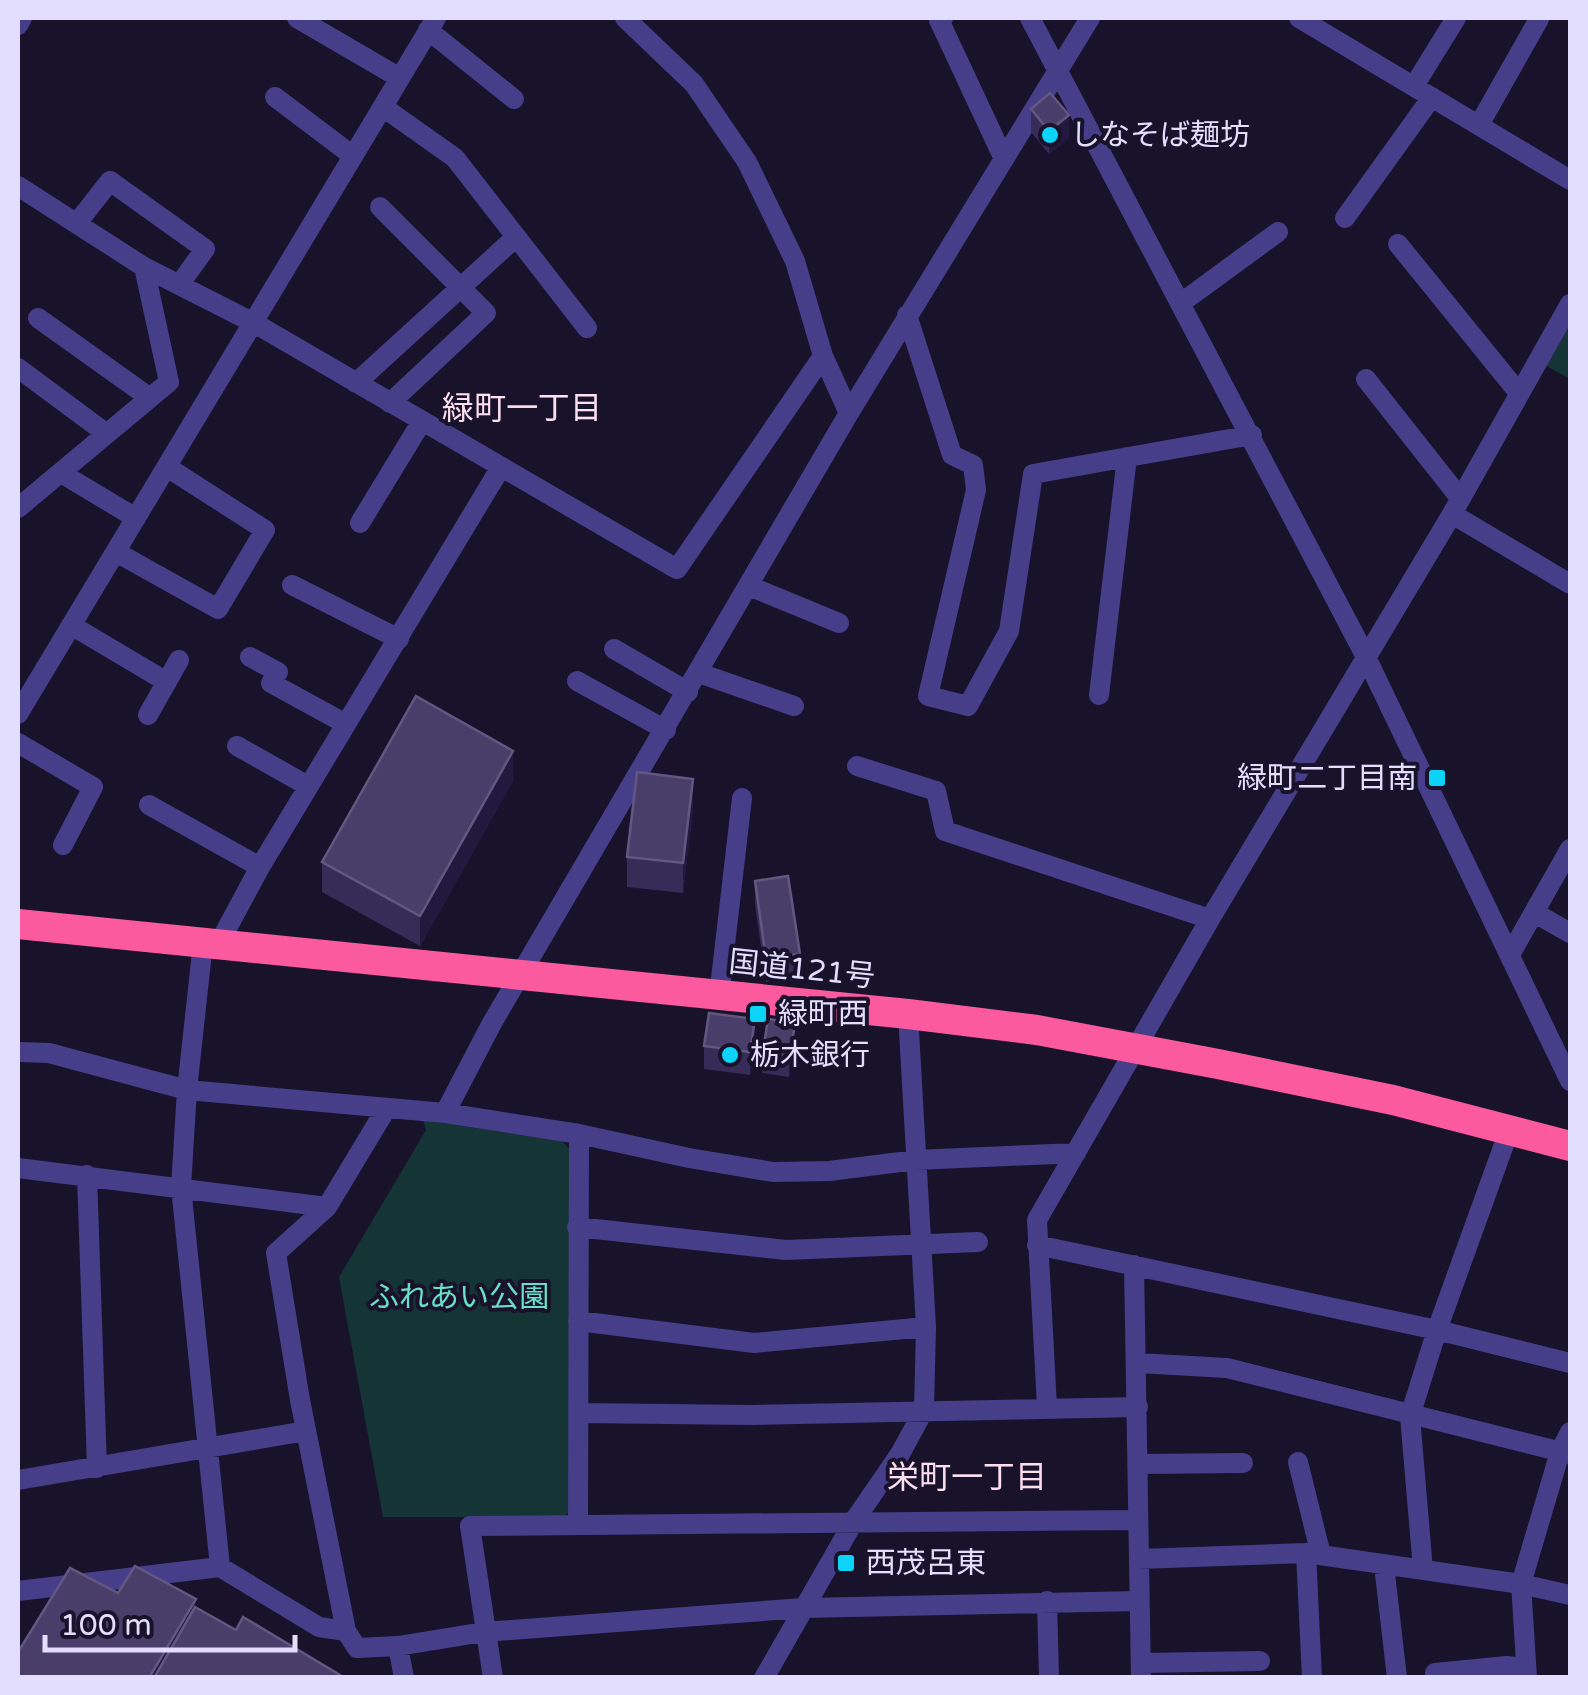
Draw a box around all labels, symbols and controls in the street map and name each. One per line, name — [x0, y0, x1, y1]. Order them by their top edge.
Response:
place label: しなそば麺坊 — [1070, 117, 1250, 154]
marker: しなそば麺坊 — [1039, 124, 1061, 146]
district label: 緑町一丁目 — [442, 390, 602, 428]
place label: 緑町二丁目南 — [1237, 760, 1417, 797]
marker: 緑町二丁目南 — [1426, 767, 1448, 789]
street label: 国道121号 — [727, 943, 877, 996]
place label: 緑町西 — [778, 996, 868, 1033]
marker: 緑町西 — [747, 1003, 769, 1025]
place label: 栃木銀行 — [750, 1037, 870, 1074]
marker: 栃木銀行 — [719, 1044, 741, 1066]
park label: ふれあい公園 — [369, 1279, 549, 1316]
district label: 栄町一丁目 — [887, 1459, 1047, 1497]
place label: 西茂呂東 — [866, 1545, 986, 1582]
marker: 西茂呂東 — [835, 1552, 857, 1574]
scale bar — [45, 1590, 295, 1652]
text: 100 m — [60, 1607, 152, 1644]

